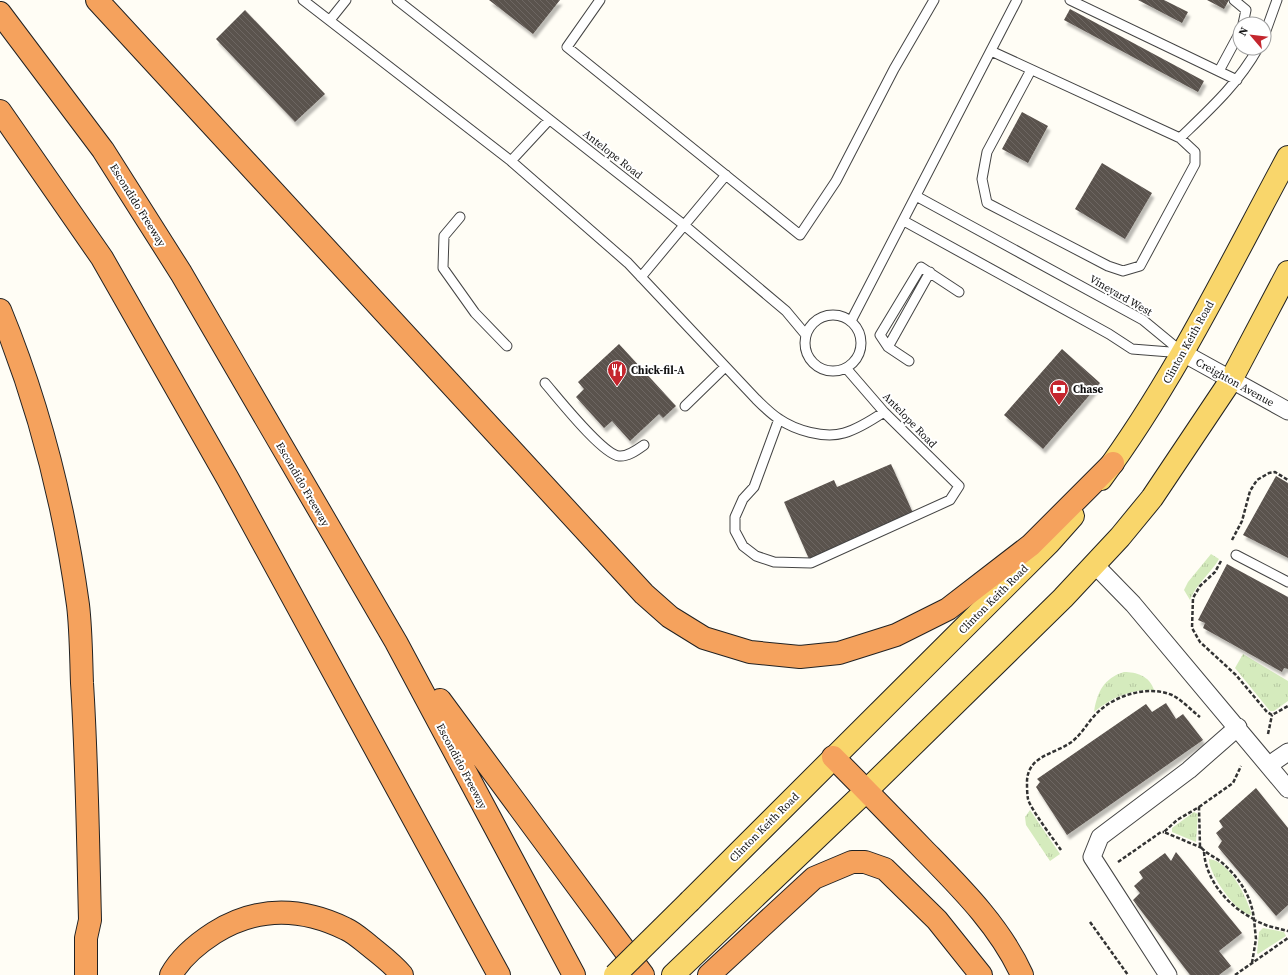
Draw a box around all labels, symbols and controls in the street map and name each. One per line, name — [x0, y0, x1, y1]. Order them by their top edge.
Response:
north arrow — [1232, 16, 1272, 56]
text: N — [1235, 24, 1252, 39]
street label: Antelope Road — [580, 126, 646, 183]
street label: Escondido Freeway — [106, 161, 169, 250]
street label: Vineyard West — [1087, 271, 1155, 320]
street label: Clinton Keith Road — [1159, 297, 1218, 386]
street label: Creighton Avenue — [1193, 355, 1277, 410]
restaurant icon: Chick-fil-A — [606, 359, 628, 387]
place label: Chick-fil-A — [631, 363, 685, 378]
bank icon: Chase — [1048, 378, 1070, 406]
place label: Chase — [1073, 382, 1103, 397]
street label: Antelope Road — [879, 389, 940, 452]
street label: Escondido Freeway — [272, 439, 333, 529]
street label: Clinton Keith Road — [955, 561, 1032, 637]
street label: Escondido Freeway — [433, 721, 491, 812]
street label: Clinton Keith Road — [726, 789, 803, 865]

